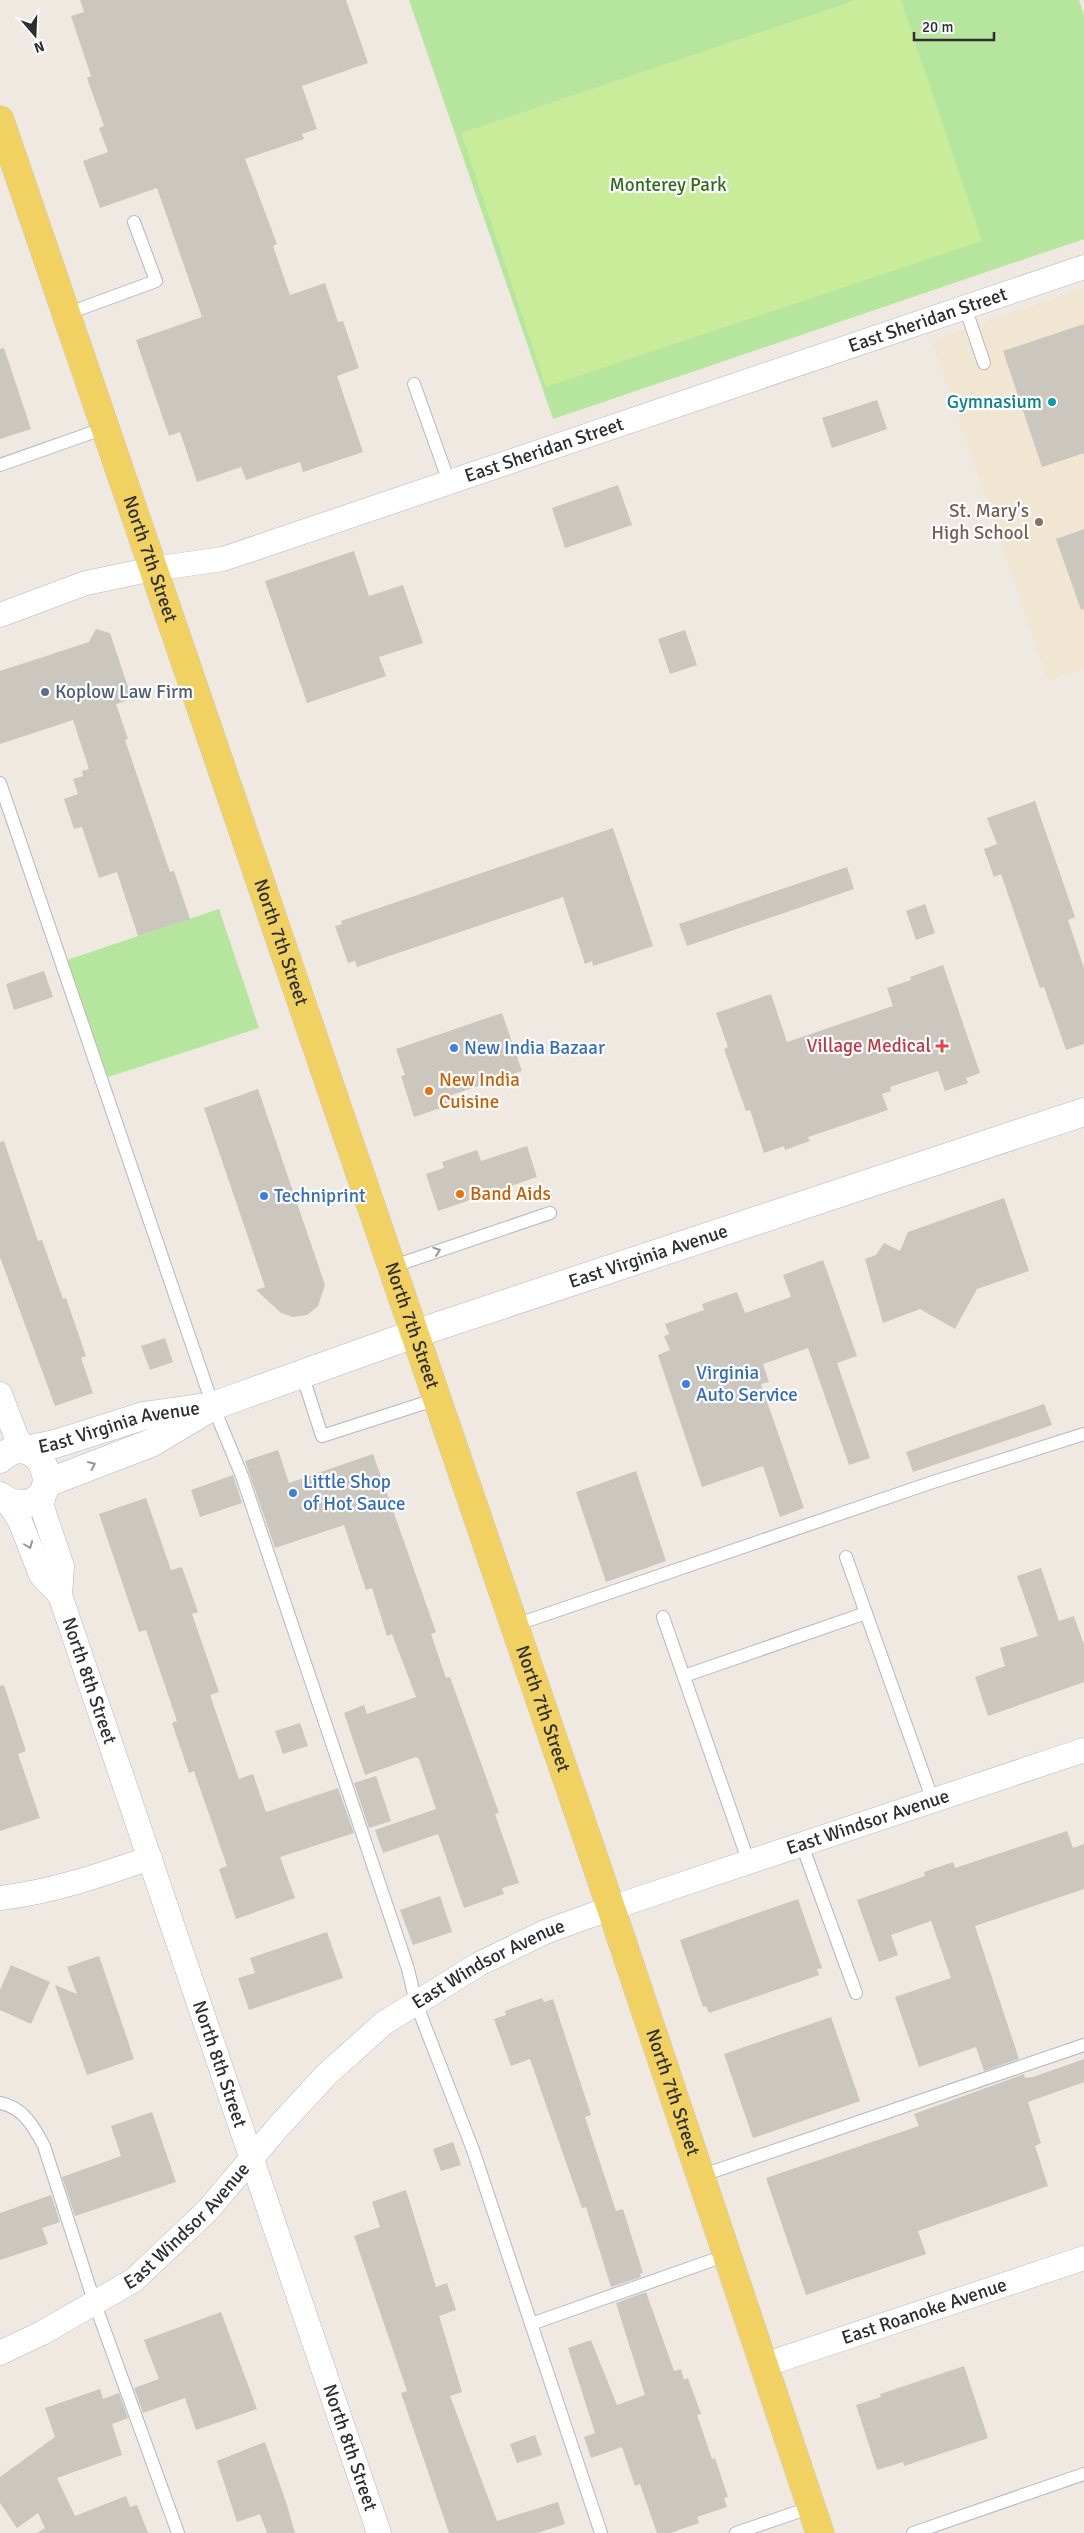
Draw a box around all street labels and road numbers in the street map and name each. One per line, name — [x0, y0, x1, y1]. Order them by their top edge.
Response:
street label: East Sheridan Street — [845, 282, 1011, 358]
street label: East Sheridan Street — [462, 412, 627, 488]
street label: North 7th Street — [117, 493, 183, 626]
street label: North 7th Street — [248, 876, 314, 1009]
street label: East Virginia Avenue — [566, 1219, 731, 1294]
street label: North 7th Street — [379, 1259, 445, 1392]
street label: East Virginia Avenue — [36, 1396, 201, 1459]
street label: North 8th Street — [56, 1614, 122, 1748]
street label: North 7th Street — [510, 1642, 576, 1776]
street label: East Windsor Avenue — [783, 1784, 952, 1861]
street label: East Windsor Avenue — [408, 1914, 568, 2015]
street label: North 8th Street — [187, 1998, 252, 2131]
street label: North 7th Street — [640, 2026, 705, 2159]
street label: East Windsor Avenue — [120, 2158, 255, 2295]
street label: East Roanoke Avenue — [839, 2273, 1010, 2350]
street label: North 8th Street — [317, 2381, 383, 2514]

